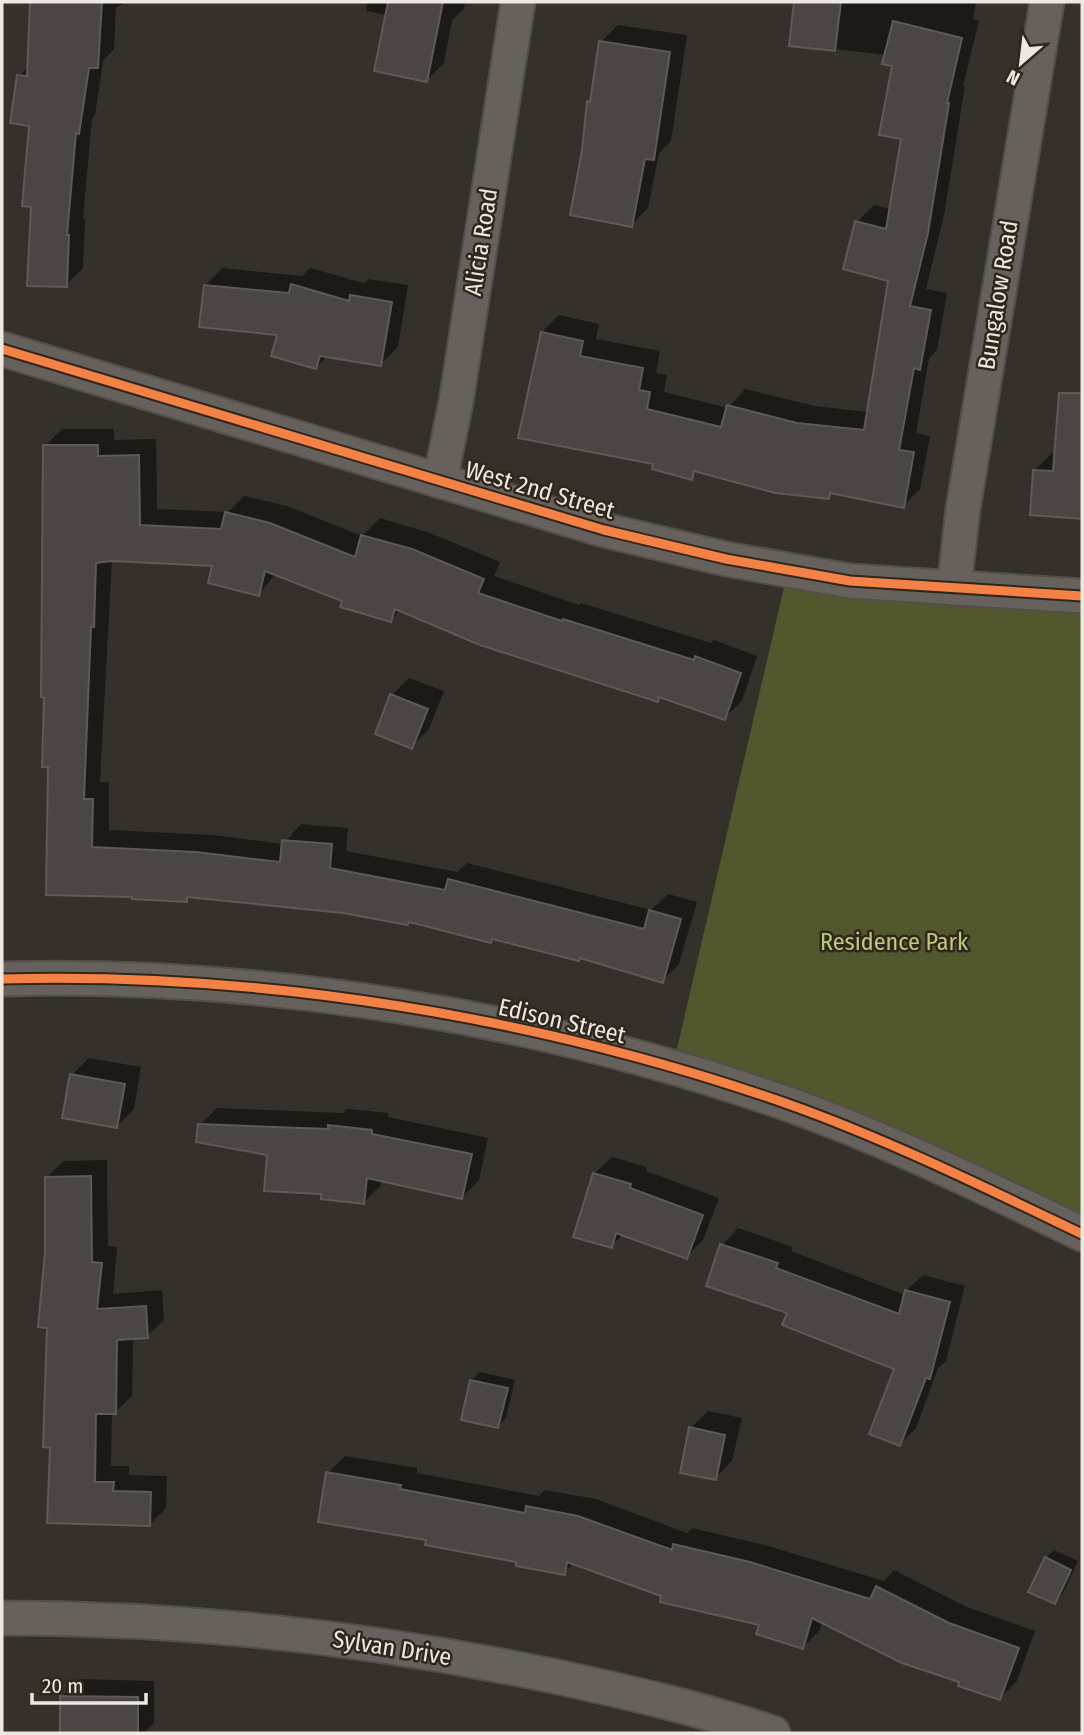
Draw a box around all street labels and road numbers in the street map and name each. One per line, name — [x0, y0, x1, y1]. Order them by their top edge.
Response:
street label: Alicia Road — [459, 186, 503, 298]
street label: Bungalow Road — [972, 218, 1024, 372]
street label: West 2nd Street — [462, 455, 618, 525]
street label: Edison Street — [496, 993, 629, 1049]
street label: Sylvan Drive — [331, 1625, 453, 1671]

